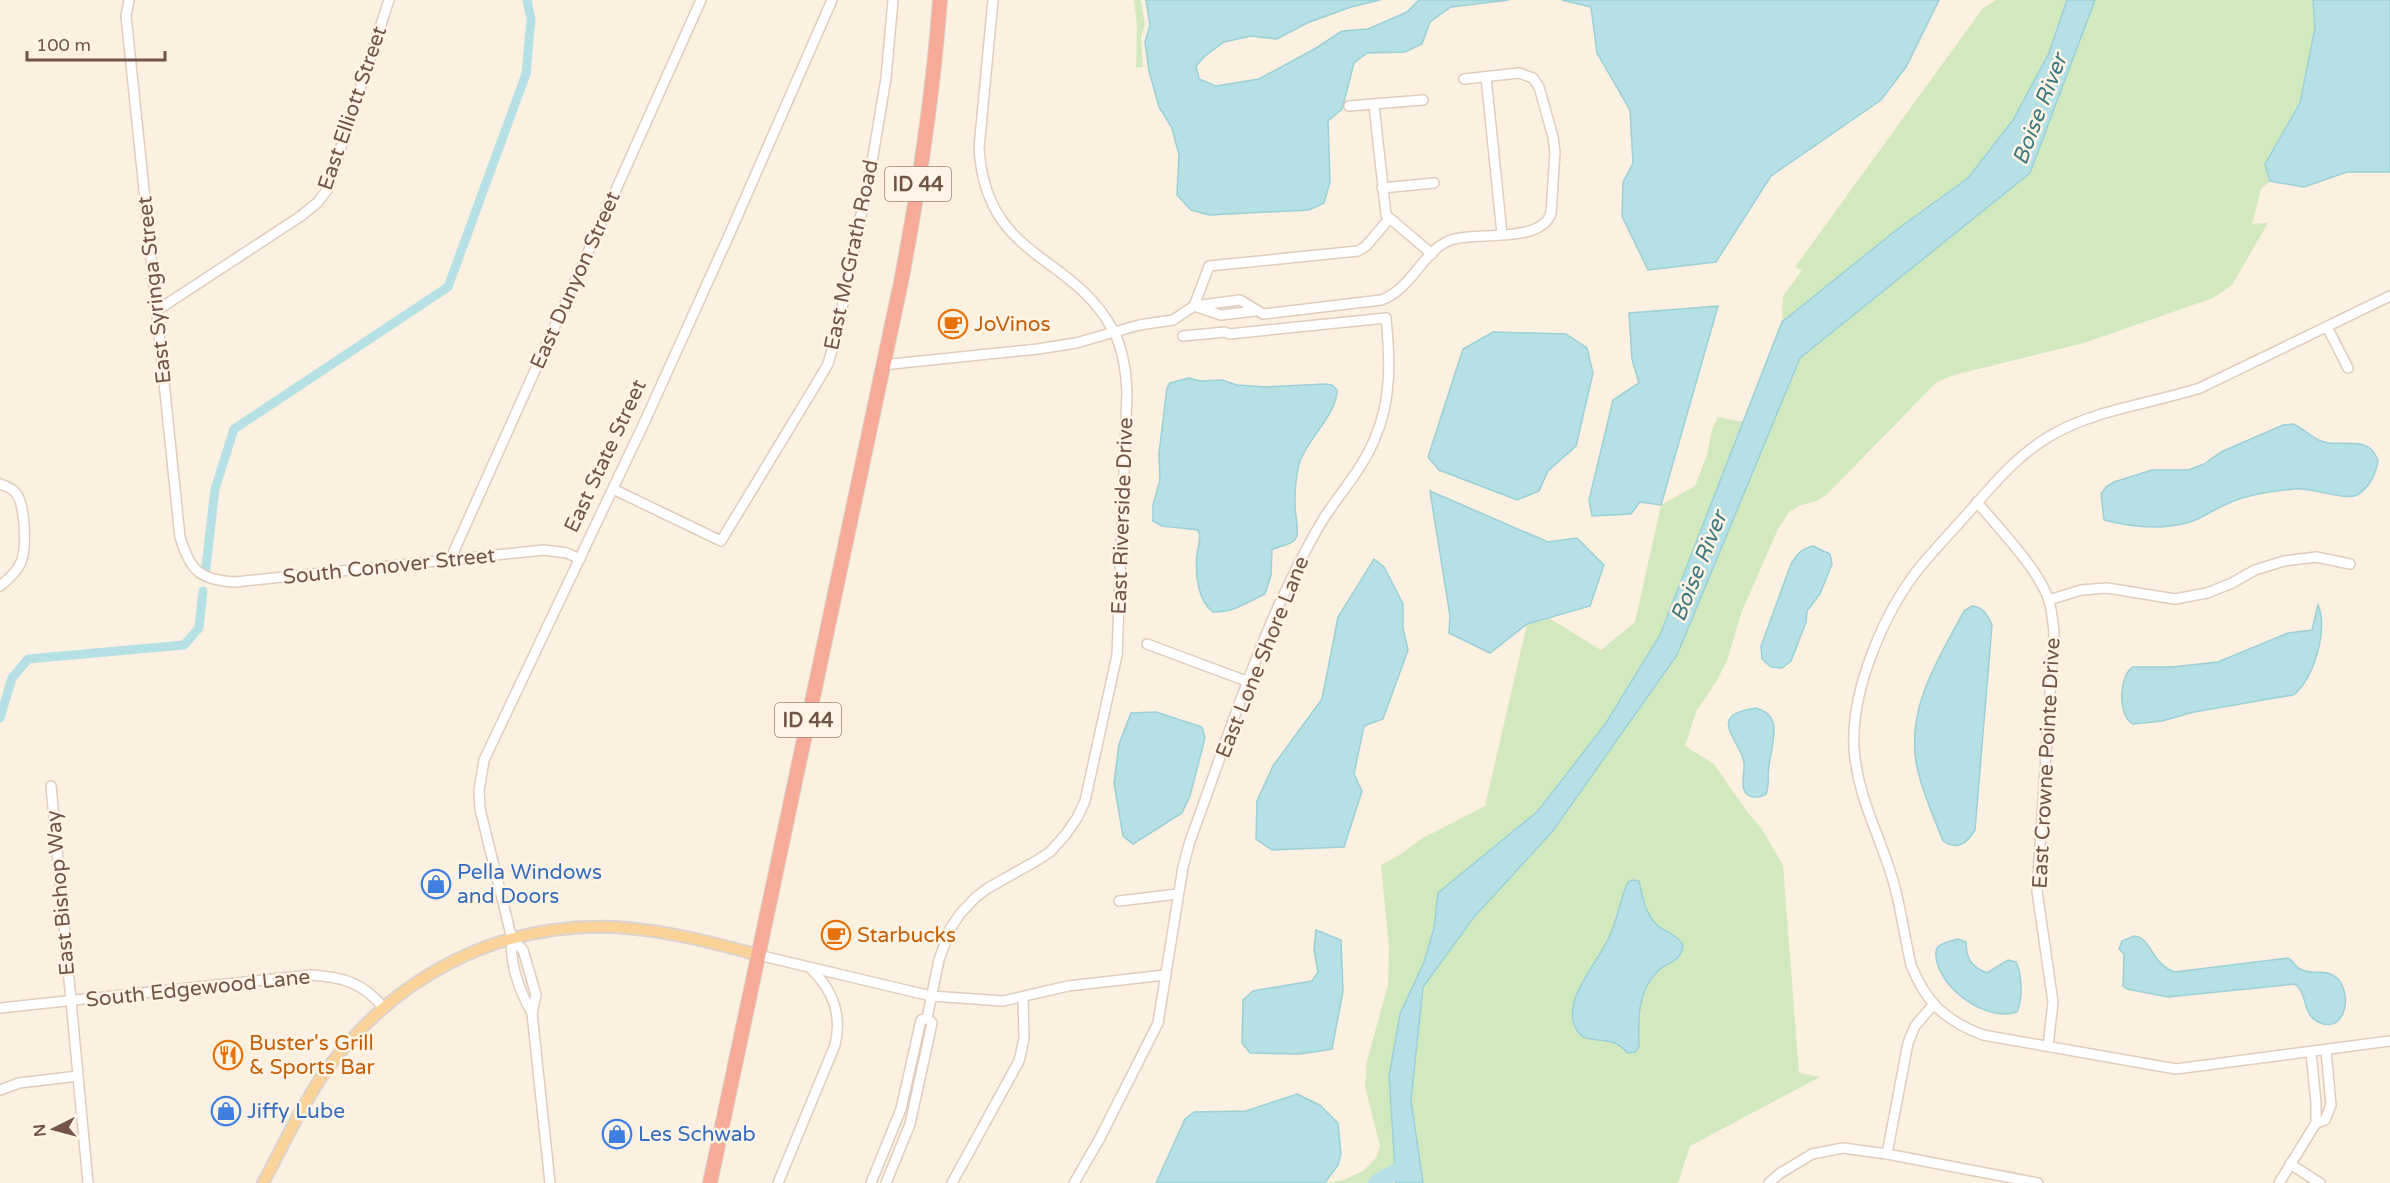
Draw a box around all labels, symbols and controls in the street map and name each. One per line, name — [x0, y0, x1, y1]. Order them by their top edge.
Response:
street label: East Elliott Street — [313, 23, 392, 193]
scale bar — [27, 24, 165, 62]
text: 100 m — [36, 34, 91, 56]
water label: Boise River — [2007, 48, 2074, 168]
street label: East McGrath Road — [819, 158, 884, 353]
road number: ID 44 — [885, 167, 951, 201]
street label: East Dunyon Street — [525, 188, 626, 373]
street label: East Syringa Street — [132, 195, 177, 385]
cafe icon: JoVinos — [937, 308, 969, 340]
place label: JoVinos — [974, 312, 1051, 337]
street label: East State Street — [559, 376, 652, 537]
street label: East Riverside Drive — [1107, 417, 1138, 615]
water label: Boise River — [1665, 505, 1734, 625]
street label: South Conover Street — [282, 543, 497, 590]
street label: East Lone Shore Lane — [1211, 553, 1314, 762]
street label: East Crowne Pointe Drive — [2027, 637, 2066, 889]
road number: ID 44 — [775, 703, 841, 737]
street label: East Bishop Way — [41, 809, 80, 977]
place label: Pella Windows and Doors — [457, 860, 602, 909]
shop icon: Pella Windows and Doors — [420, 868, 452, 900]
cafe icon: Starbucks — [820, 919, 852, 951]
place label: Starbucks — [857, 923, 956, 948]
street label: South Edgewood Lane — [85, 964, 312, 1013]
place label: Buster's Grill & Sports Bar — [249, 1031, 375, 1080]
restaurant icon: Buster's Grill & Sports Bar — [212, 1039, 244, 1071]
shop icon: Jiffy Lube — [210, 1095, 242, 1127]
north arrow — [24, 1099, 84, 1159]
place label: Jiffy Lube — [247, 1099, 345, 1124]
shop icon: Les Schwab — [601, 1118, 633, 1150]
place label: Les Schwab — [638, 1122, 756, 1147]
text: N — [29, 1123, 51, 1138]

